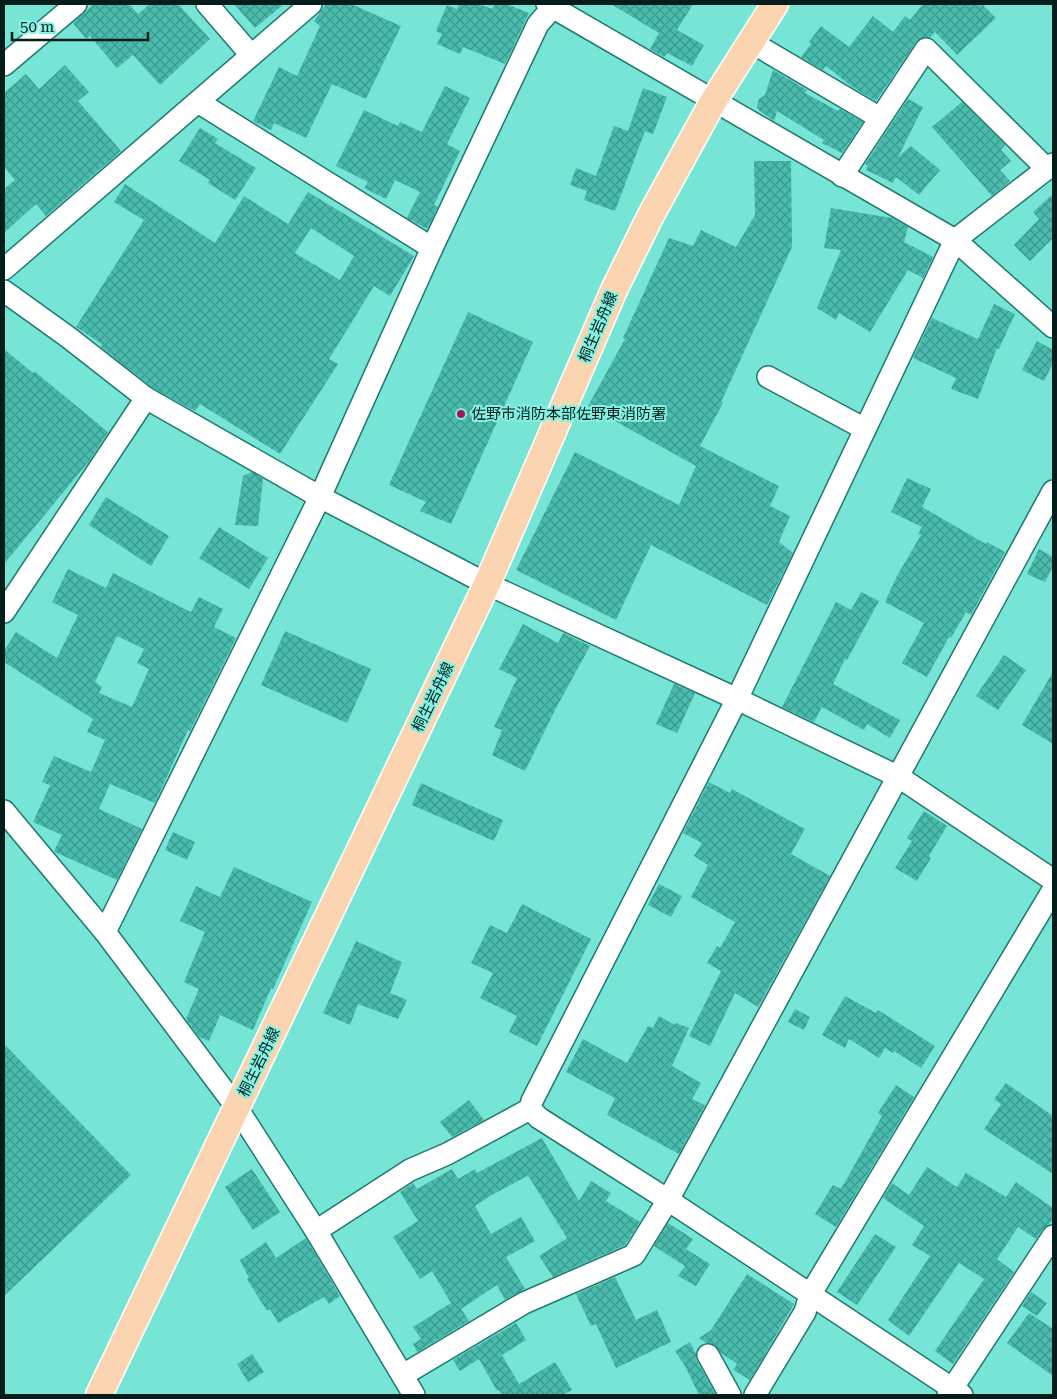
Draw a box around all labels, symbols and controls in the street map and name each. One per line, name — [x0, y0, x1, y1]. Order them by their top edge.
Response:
scale bar — [12, 10, 149, 42]
text: 50 m — [20, 18, 55, 36]
street label: 桐生岩舟線 — [575, 289, 621, 365]
place label: 佐野市消防本部佐野東消防署 — [471, 405, 666, 423]
marker: 佐野市消防本部佐野東消防署 — [455, 408, 467, 420]
street label: 桐生岩舟線 — [408, 659, 458, 735]
street label: 桐生岩舟線 — [234, 1024, 284, 1100]

